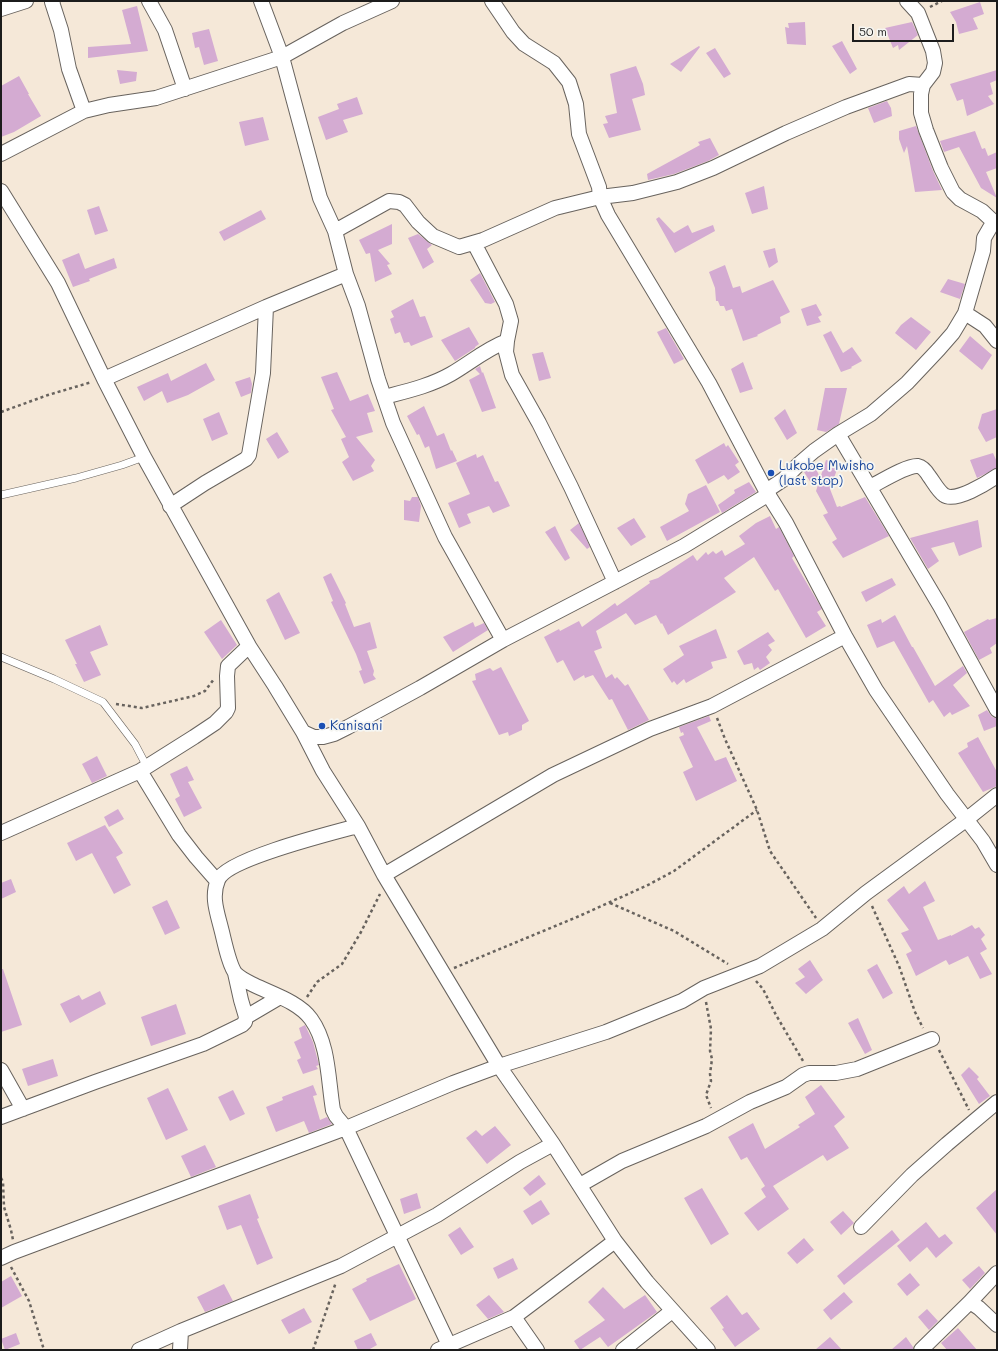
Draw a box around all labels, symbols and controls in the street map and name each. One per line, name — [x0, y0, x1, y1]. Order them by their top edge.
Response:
scale bar — [854, 16, 956, 42]
text: 50 m — [859, 23, 887, 39]
place label: Lukobe Mwisho (last stop) — [779, 458, 874, 489]
marker: Lukobe Mwisho (last stop) — [766, 468, 776, 478]
place label: Kanisani — [330, 718, 383, 734]
marker: Kanisani — [317, 721, 327, 731]

